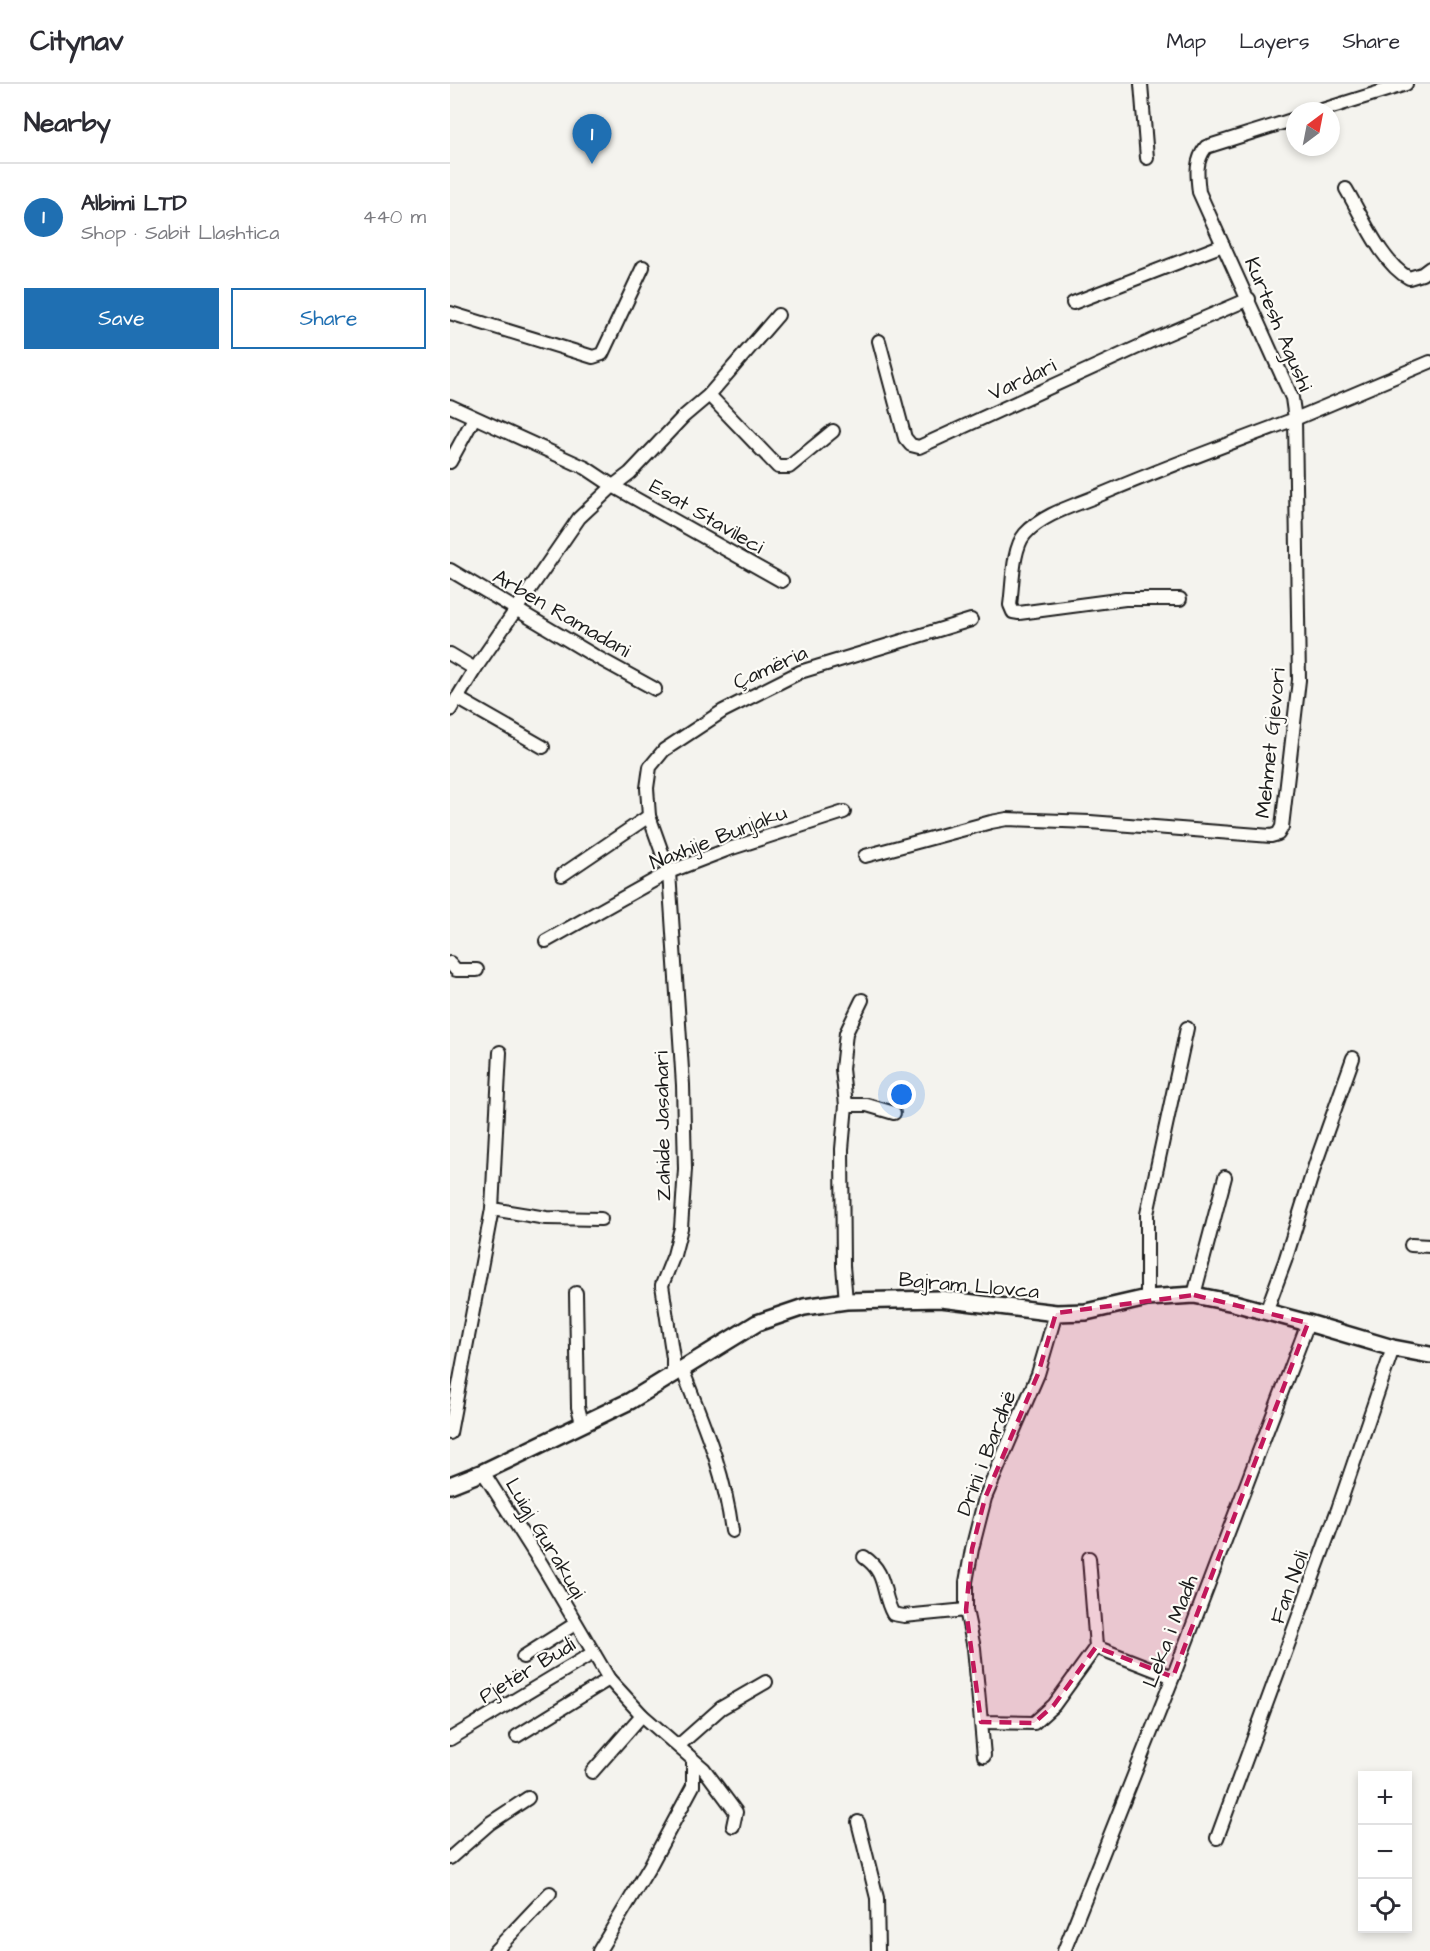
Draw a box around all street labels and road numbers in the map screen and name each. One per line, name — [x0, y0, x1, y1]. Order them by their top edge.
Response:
street label: Kurtesh Agushi — [1235, 253, 1320, 397]
street label: Vardari — [984, 351, 1061, 408]
street label: Esat Stavileci — [644, 472, 770, 561]
street label: Arben Ramadani — [487, 562, 636, 665]
street label: Çamëria — [728, 638, 812, 697]
street label: Mehmet Gjevori — [1248, 667, 1293, 820]
street label: Naxhije Bunjaku — [645, 798, 791, 877]
street label: Zahide Jasahari — [647, 1051, 678, 1201]
street label: Bajram Llovca — [898, 1265, 1041, 1306]
street label: Drini i Bardhë — [949, 1386, 1024, 1520]
street label: Luigj Gurakuqi — [496, 1472, 593, 1605]
street label: Fan Noli — [1263, 1547, 1316, 1628]
street label: Leka i Madh — [1136, 1570, 1205, 1692]
street label: Pjetër Budi — [474, 1630, 581, 1711]

